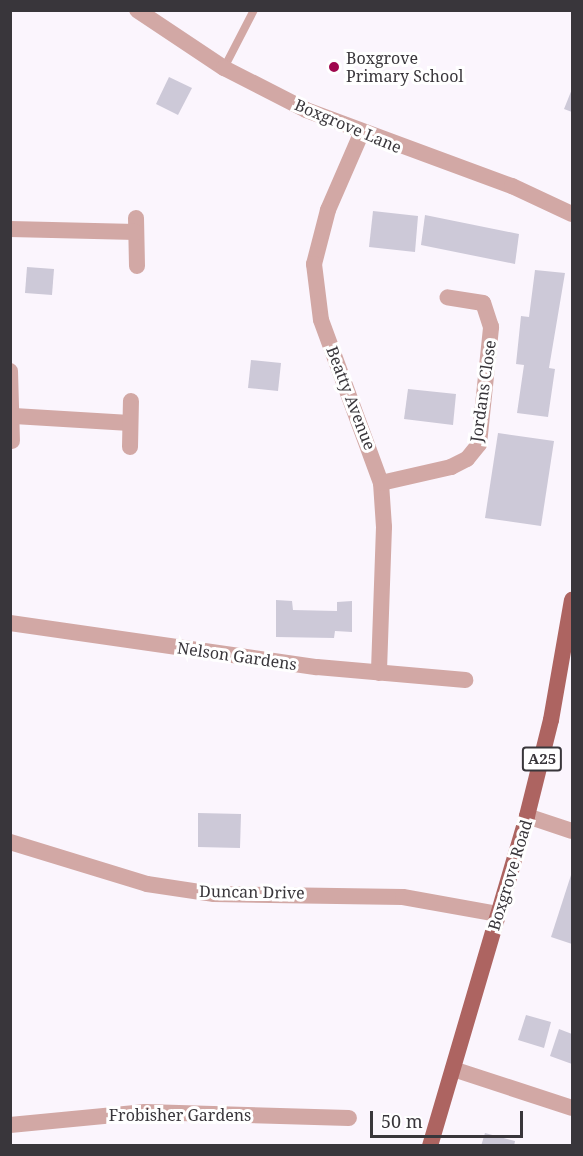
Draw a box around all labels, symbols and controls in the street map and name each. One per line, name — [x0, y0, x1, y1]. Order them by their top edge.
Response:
place label: Boxgrove Primary School — [346, 48, 463, 86]
marker: Boxgrove Primary School — [327, 60, 341, 74]
street label: Boxgrove Lane — [292, 95, 404, 157]
street label: Jordans Close — [466, 339, 500, 443]
street label: Beatty Avenue — [322, 343, 380, 453]
street label: Nelson Gardens — [176, 638, 298, 674]
road number: A25 — [521, 747, 563, 771]
street label: Boxgrove Road — [484, 817, 536, 933]
street label: Duncan Drive — [199, 881, 305, 903]
scale bar — [373, 1099, 526, 1137]
street label: Frobisher Gardens — [109, 1105, 251, 1125]
text: 50 m — [381, 1109, 423, 1133]

